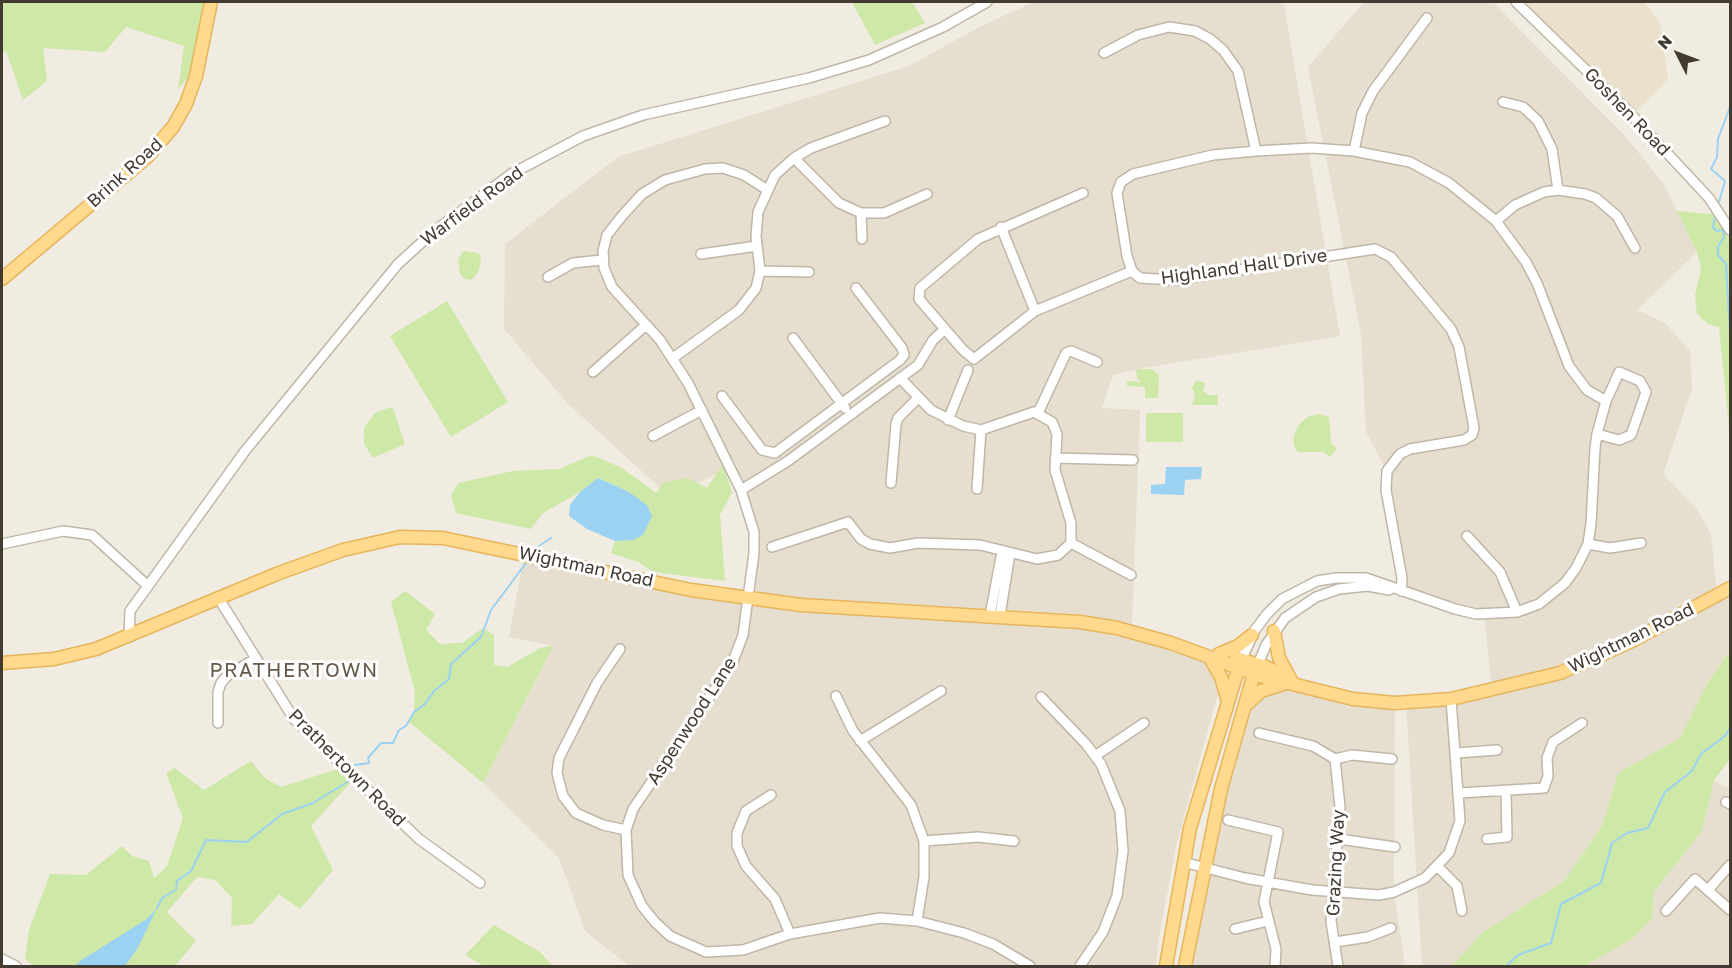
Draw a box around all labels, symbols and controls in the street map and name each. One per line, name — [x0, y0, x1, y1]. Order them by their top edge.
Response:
north arrow — [1648, 24, 1708, 84]
text: N — [1653, 31, 1676, 53]
street label: Goshen Road — [1580, 63, 1674, 161]
street label: Brink Road — [83, 134, 167, 212]
street label: Warfield Road — [417, 162, 527, 250]
street label: Highland Hall Drive — [1159, 245, 1329, 289]
street label: Wightman Road — [517, 542, 655, 592]
street label: Wightman Road — [1565, 598, 1697, 678]
street label: Aspenwood Lane — [643, 653, 741, 789]
district label: PRATHERTOWN — [209, 659, 379, 683]
street label: Prathertown Road — [284, 705, 410, 831]
street label: Grazing Way — [1322, 809, 1350, 917]

